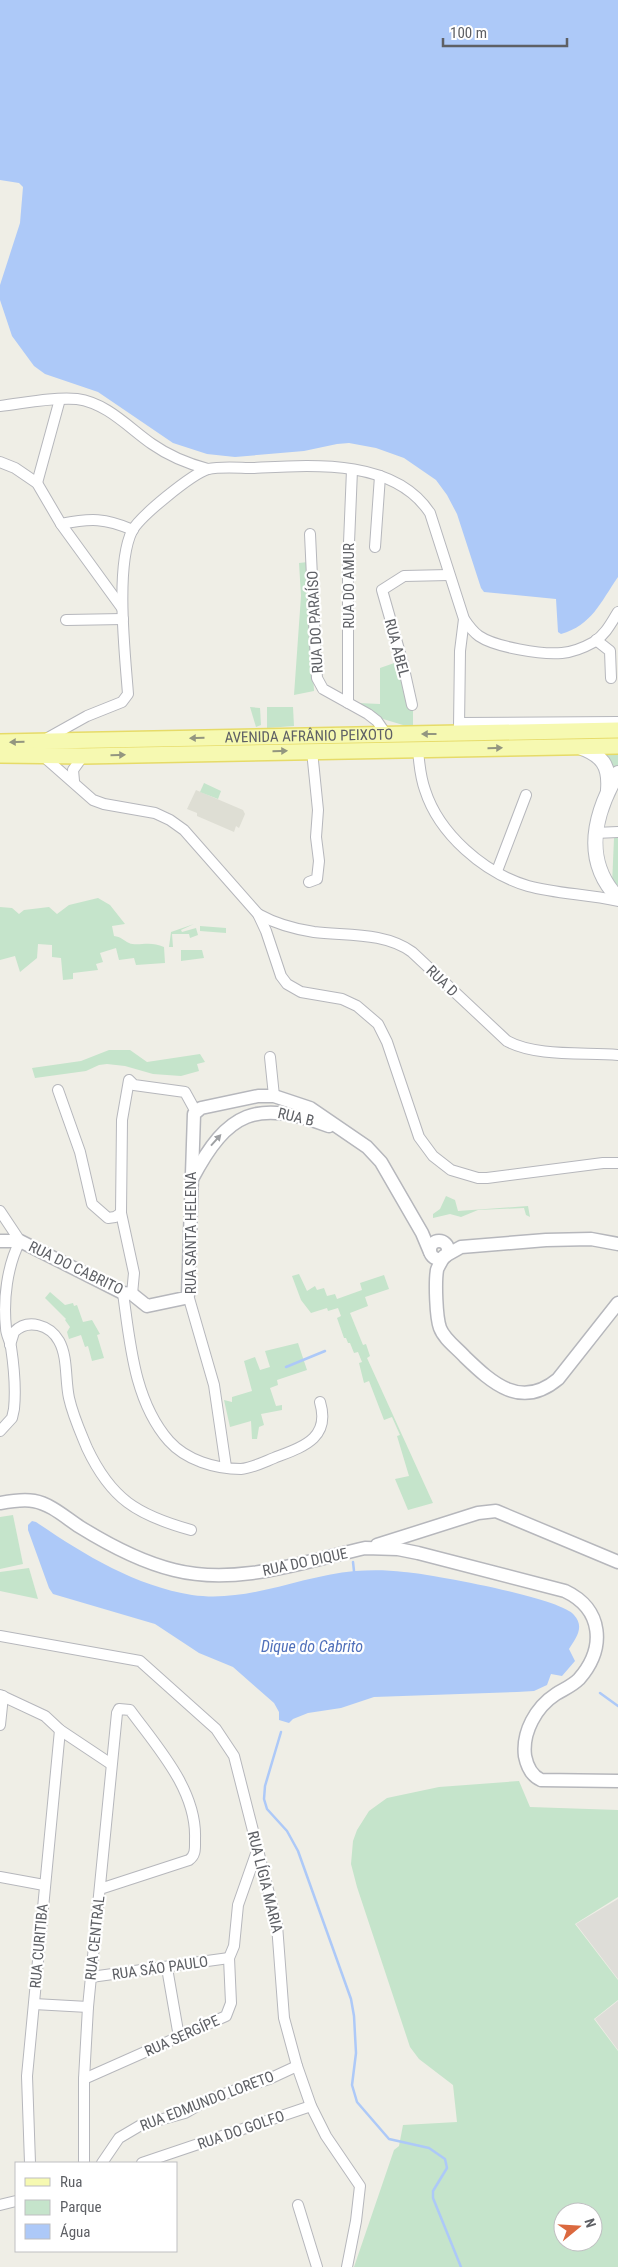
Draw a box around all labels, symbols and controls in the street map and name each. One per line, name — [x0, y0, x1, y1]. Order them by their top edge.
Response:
scale bar — [443, 15, 567, 47]
text: 100 m — [450, 24, 487, 42]
street label: RUA DO AMUR — [340, 543, 358, 629]
street label: RUA DO PARAÍSO — [303, 570, 327, 674]
street label: RUA ABEL — [381, 617, 413, 679]
street label: AVENIDA AFRÂNIO PEIXOTO — [224, 725, 393, 747]
one-way arrow — [421, 730, 437, 738]
one-way arrow — [189, 734, 205, 742]
one-way arrow — [9, 738, 25, 746]
one-way arrow — [488, 744, 504, 752]
one-way arrow — [273, 747, 289, 755]
one-way arrow — [110, 751, 126, 759]
street label: RUA D — [422, 962, 462, 1000]
street label: RUA B — [276, 1104, 316, 1130]
one-way arrow — [211, 1134, 222, 1147]
street label: RUA SANTA HELENA — [182, 1171, 200, 1294]
street label: RUA DO CABRITO — [26, 1237, 126, 1299]
street label: RUA DO DIQUE — [261, 1544, 349, 1580]
water label: Dique do Cabrito — [261, 1637, 363, 1656]
street label: RUA LÍGIA MARIA — [244, 1829, 286, 1935]
street label: RUA CENTRAL — [82, 1895, 108, 1981]
street label: RUA CURITIBA — [26, 1902, 52, 1989]
street label: RUA SÃO PAULO — [111, 1952, 209, 1984]
street label: RUA SERGÍPE — [142, 2012, 222, 2060]
street label: RUA EDMUNDO LORETO — [137, 2067, 277, 2135]
street label: RUA DO GOLFO — [195, 2107, 287, 2153]
legend — [15, 2162, 178, 2252]
text: Rua — [60, 2173, 82, 2191]
text: Parque — [60, 2198, 102, 2216]
north arrow — [553, 2202, 603, 2252]
text: N — [581, 2216, 599, 2230]
text: Água — [60, 2223, 90, 2241]

